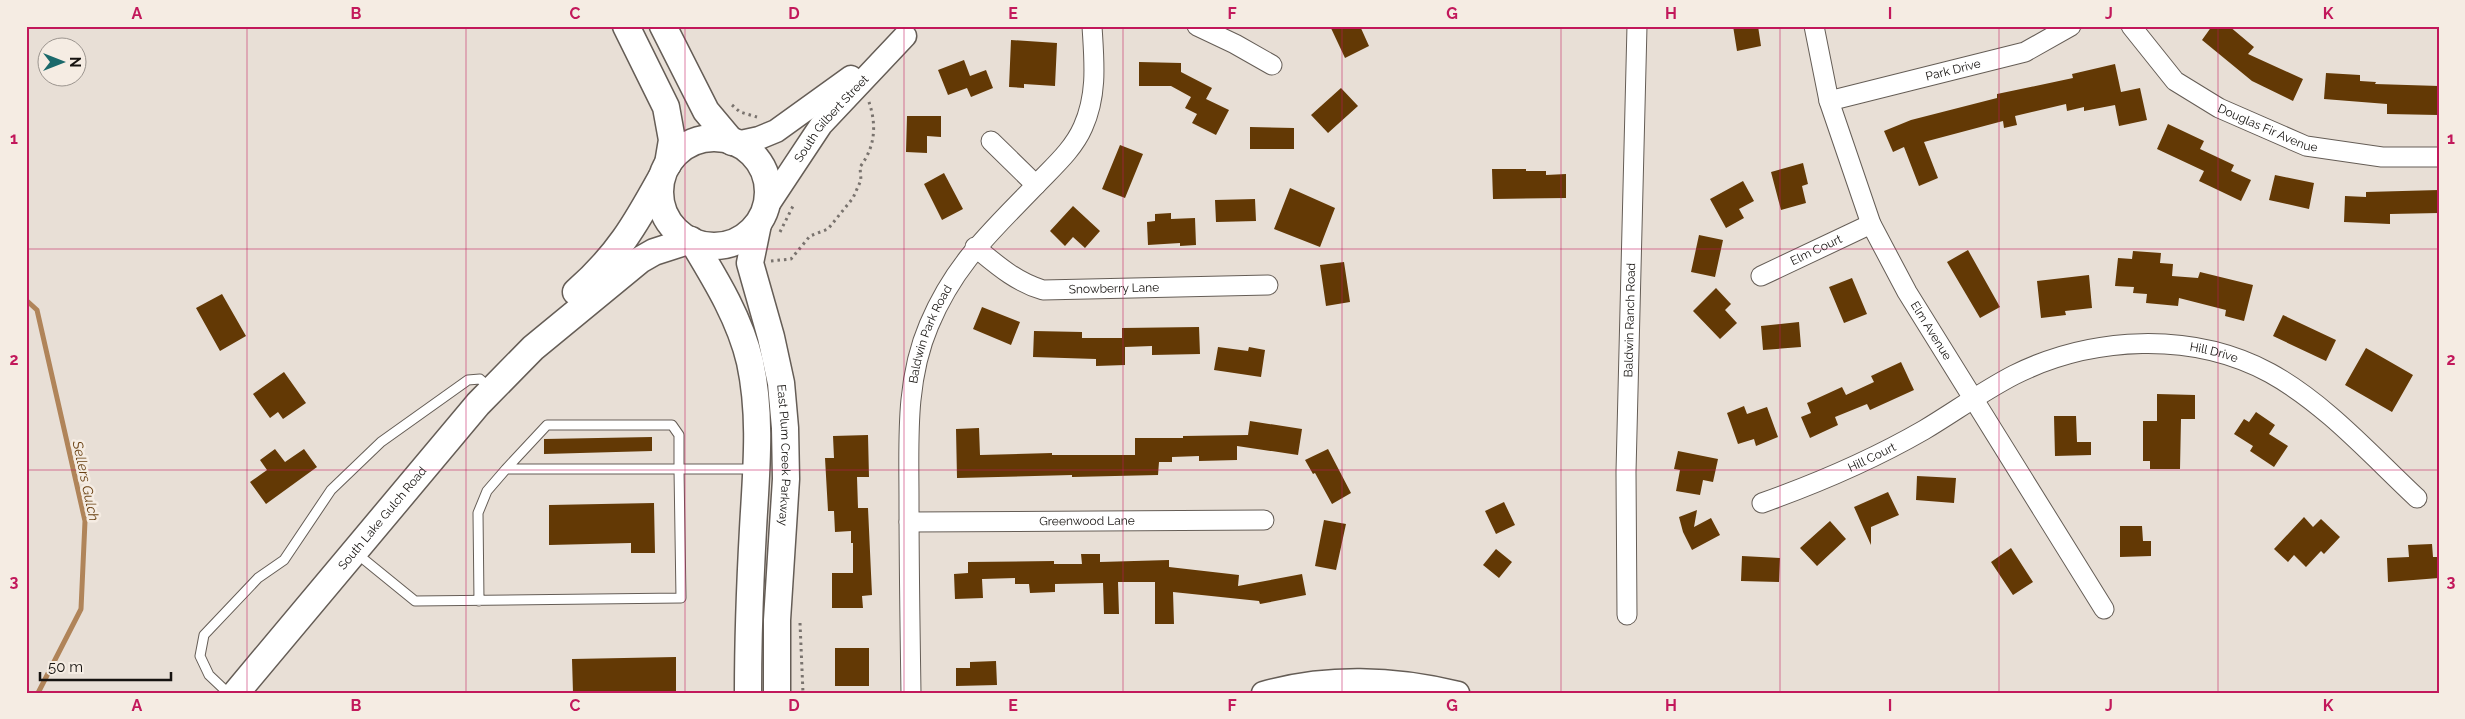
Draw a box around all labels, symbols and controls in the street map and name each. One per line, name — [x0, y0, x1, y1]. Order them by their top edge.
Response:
text: A — [132, 4, 143, 23]
text: B — [351, 4, 362, 23]
text: C — [570, 4, 581, 23]
text: D — [788, 4, 800, 23]
text: E — [1008, 4, 1018, 23]
text: F — [1227, 4, 1237, 23]
text: G — [1446, 4, 1458, 23]
text: H — [1665, 4, 1677, 23]
text: I — [1888, 4, 1892, 23]
text: J — [2105, 4, 2113, 23]
text: K — [2323, 4, 2334, 23]
north arrow — [38, 38, 88, 88]
street label: Park Drive — [1924, 56, 1982, 84]
text: N — [67, 57, 83, 67]
street label: South Gilbert Street — [791, 72, 871, 165]
street label: Douglas Fir Avenue — [2215, 101, 2319, 155]
text: 1 — [10, 129, 18, 148]
text: 1 — [2447, 129, 2455, 148]
street label: Elm Court — [1788, 232, 1844, 268]
street label: Baldwin Ranch Road — [1621, 263, 1638, 377]
street label: Snowberry Lane — [1068, 280, 1159, 296]
street label: Baldwin Park Road — [906, 282, 955, 384]
street label: Elm Avenue — [1908, 299, 1955, 363]
street label: Hill Drive — [2189, 340, 2240, 365]
text: 2 — [9, 350, 19, 369]
text: 2 — [2446, 350, 2456, 369]
street label: East Plum Creek Parkway — [774, 384, 793, 527]
water label: Sellers Gulch — [69, 438, 102, 523]
street label: Hill Court — [1846, 440, 1898, 475]
street label: South Lake Gulch Road — [335, 464, 429, 572]
street label: Greenwood Lane — [1039, 514, 1135, 528]
text: 3 — [10, 572, 19, 591]
text: 3 — [2447, 572, 2456, 591]
scale bar — [40, 649, 171, 681]
text: 50 m — [48, 658, 83, 676]
text: A — [132, 696, 143, 715]
text: B — [351, 696, 362, 715]
text: C — [570, 696, 581, 715]
text: D — [788, 696, 800, 715]
text: E — [1008, 696, 1018, 715]
text: F — [1227, 696, 1237, 715]
text: G — [1446, 696, 1458, 715]
text: H — [1665, 696, 1677, 715]
text: I — [1888, 696, 1892, 715]
text: J — [2105, 696, 2113, 715]
text: K — [2323, 696, 2334, 715]

